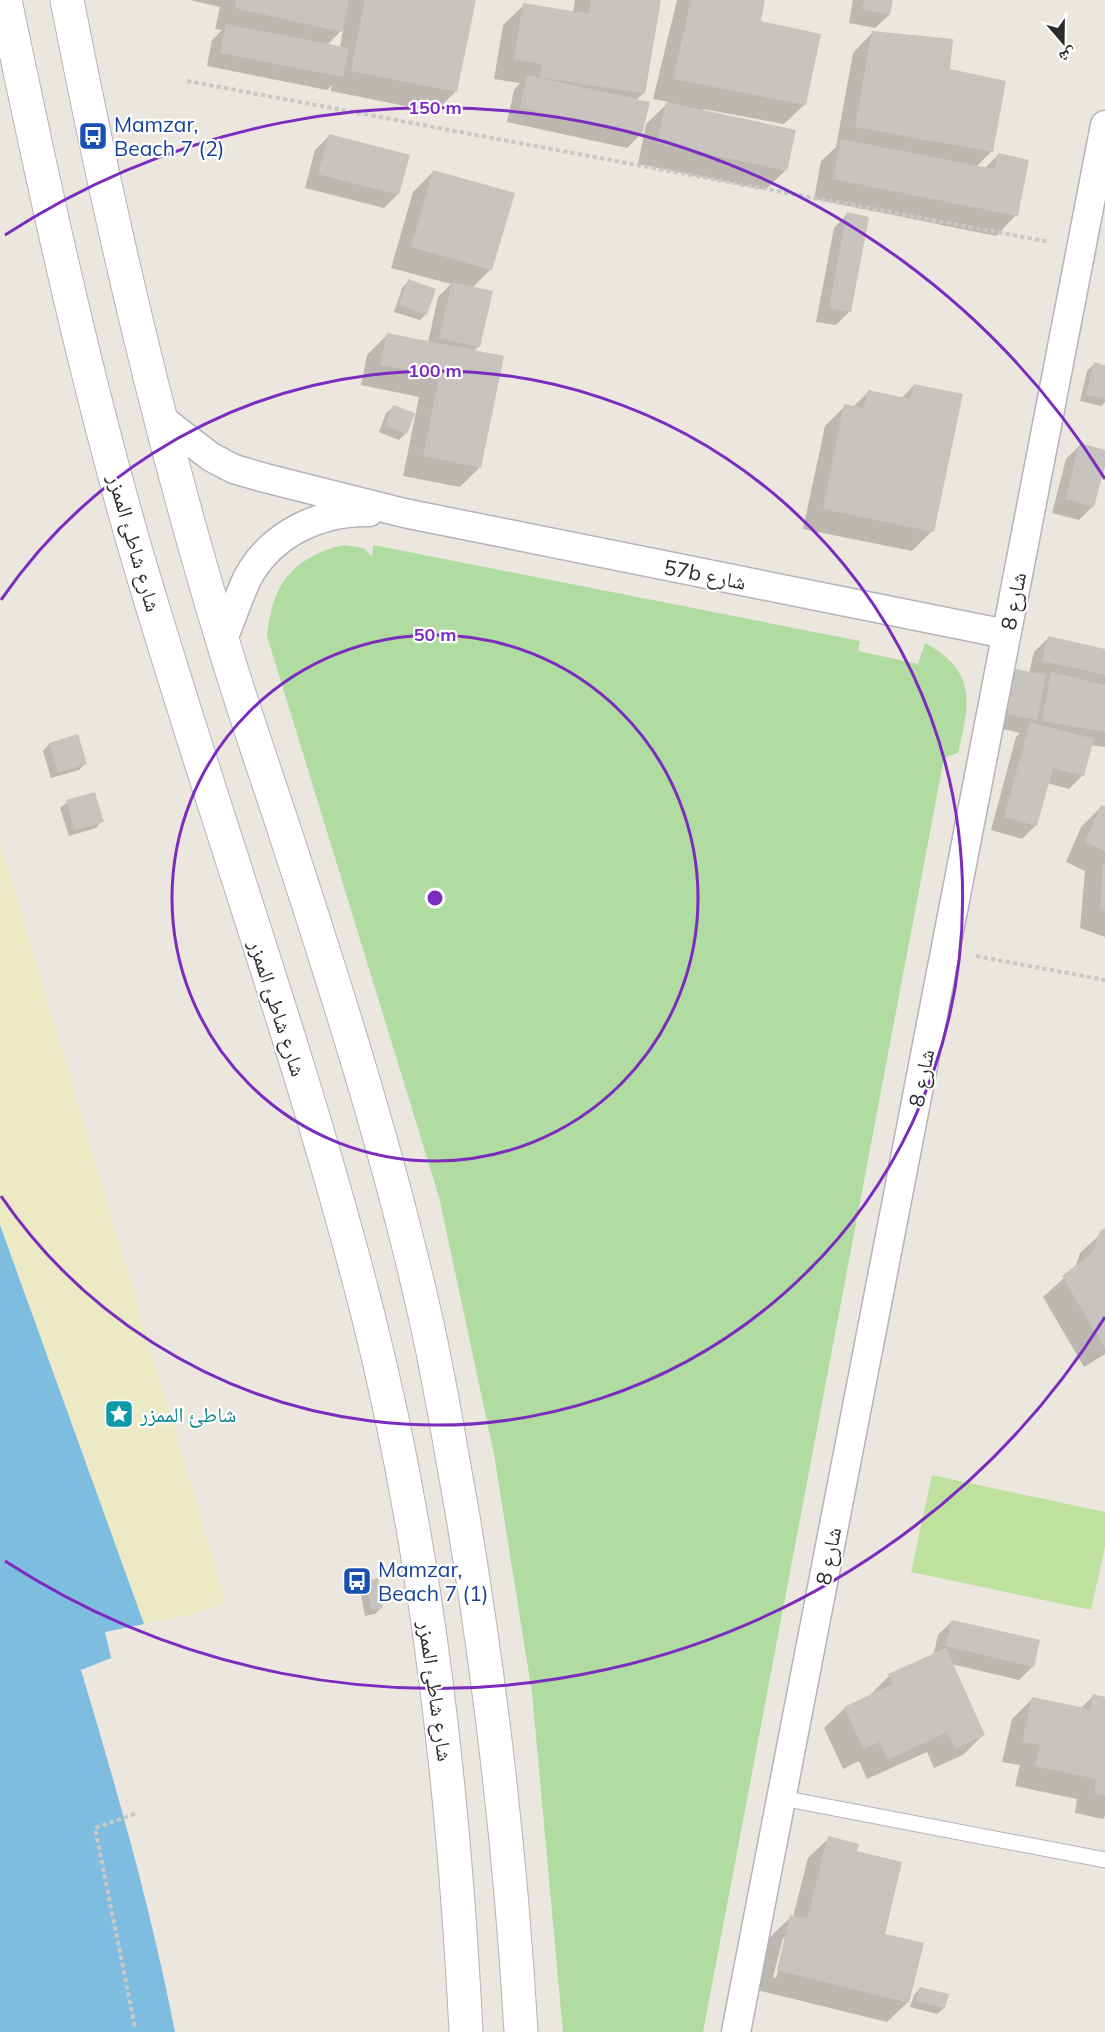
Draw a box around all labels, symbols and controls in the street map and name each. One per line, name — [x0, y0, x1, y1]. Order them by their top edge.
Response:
north arrow — [1033, 12, 1093, 72]
text: ش — [1057, 44, 1080, 68]
text: 150 m — [408, 96, 462, 119]
place label: Mamzar, Beach 7 (2) — [114, 111, 225, 161]
bus stop icon: Mamzar, Beach 7 (2) — [77, 120, 109, 152]
text: 100 m — [408, 359, 462, 382]
street label: شارع شاطئ الممزر — [102, 470, 167, 615]
street label: 57b شارع — [661, 553, 748, 596]
street label: شارع 8 — [995, 570, 1032, 632]
text: 50 m — [414, 623, 456, 646]
centre of rings — [425, 888, 445, 908]
street label: شارع شاطئ الممزر — [242, 936, 312, 1080]
street label: شارع 8 — [903, 1047, 940, 1109]
place icon: شاطئ الممزر — [103, 1398, 135, 1430]
place label: شاطئ الممزر — [139, 1401, 236, 1428]
street label: شارع 8 — [810, 1525, 847, 1587]
place label: Mamzar, Beach 7 (1) — [378, 1556, 489, 1606]
bus stop icon: Mamzar, Beach 7 (1) — [341, 1565, 373, 1597]
street label: شارع شاطئ الممزر — [412, 1618, 459, 1763]

